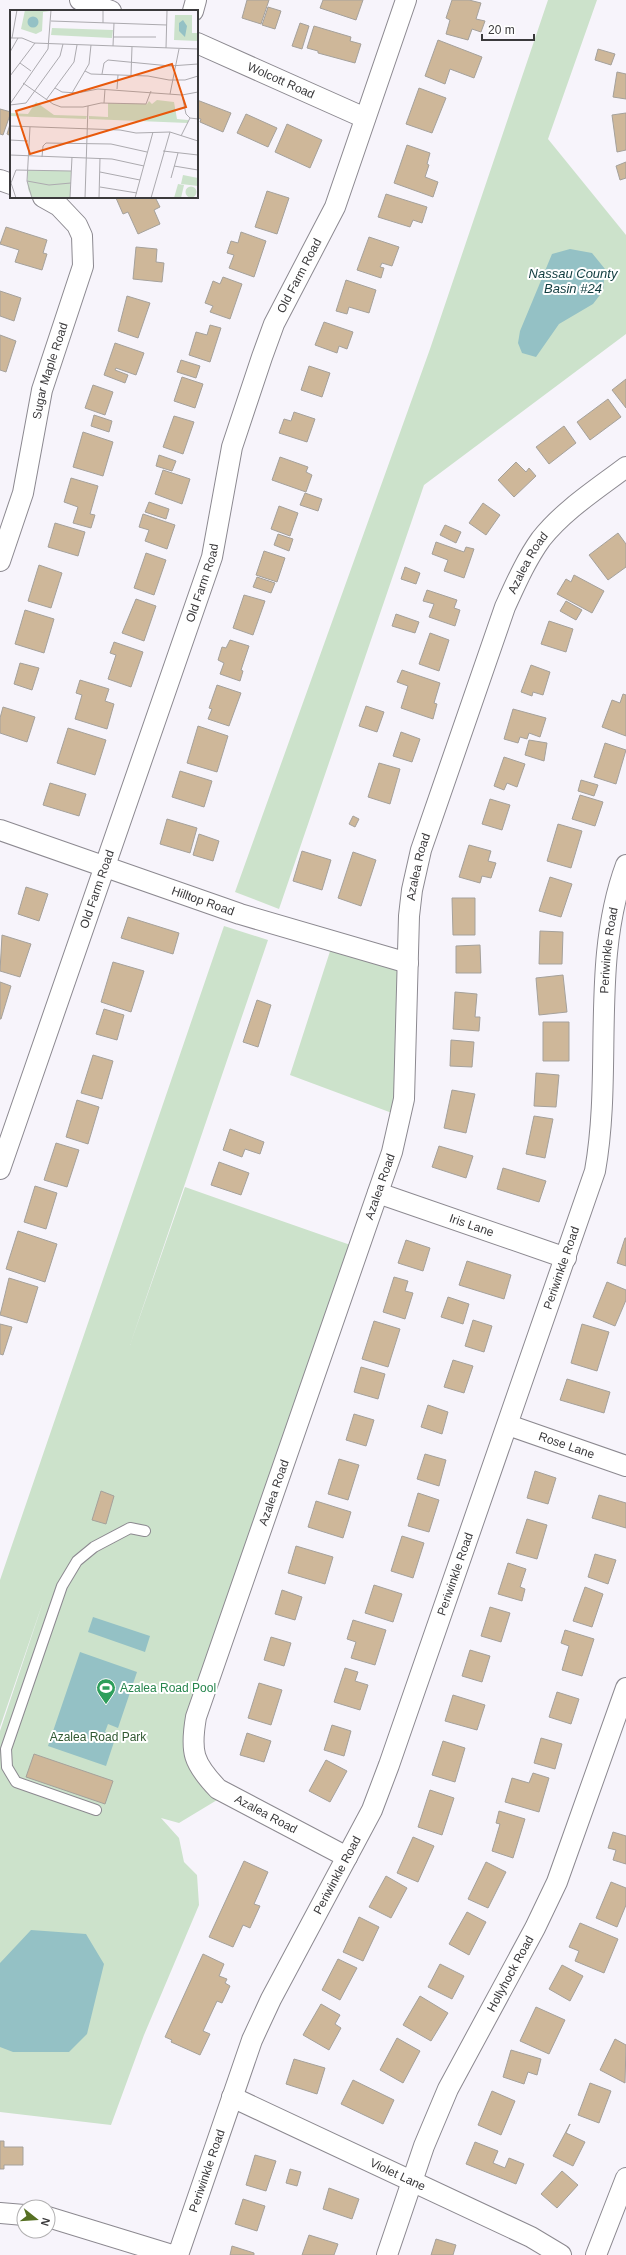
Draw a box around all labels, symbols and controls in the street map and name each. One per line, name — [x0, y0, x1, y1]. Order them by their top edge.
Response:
inset map — [10, 10, 198, 198]
scale bar — [482, 16, 534, 42]
text: 20 m — [488, 23, 515, 37]
street label: Wolcott Road — [245, 59, 317, 102]
street label: Old Farm Road — [274, 236, 324, 315]
water label: Nassau County Basin #24 — [529, 266, 619, 296]
street label: Sugar Maple Road — [30, 321, 71, 420]
street label: Azalea Road — [505, 529, 551, 596]
street label: Old Farm Road — [183, 543, 221, 624]
street label: Azalea Road — [404, 831, 433, 901]
street label: Old Farm Road — [77, 848, 117, 930]
street label: Hilltop Road — [170, 884, 236, 918]
street label: Periwinkle Road — [597, 906, 621, 994]
street label: Azalea Road — [362, 1152, 398, 1221]
street label: Iris Lane — [447, 1211, 496, 1240]
street label: Periwinkle Road — [541, 1225, 582, 1311]
street label: Rose Lane — [537, 1429, 597, 1462]
street label: Azalea Road — [256, 1458, 292, 1528]
street label: Periwinkle Road — [434, 1531, 476, 1617]
sports icon: Azalea Road Pool — [95, 1677, 117, 1705]
place label: Azalea Road Pool — [120, 1681, 216, 1695]
park label: Azalea Road Park — [50, 1730, 147, 1744]
street label: Azalea Road — [232, 1792, 300, 1836]
street label: Periwinkle Road — [311, 1834, 364, 1917]
street label: Hollyhock Road — [484, 1933, 536, 2014]
street label: Periwinkle Road — [186, 2128, 228, 2214]
street label: Violet Lane — [368, 2156, 428, 2194]
north arrow — [16, 2199, 56, 2239]
text: N — [39, 2216, 52, 2228]

